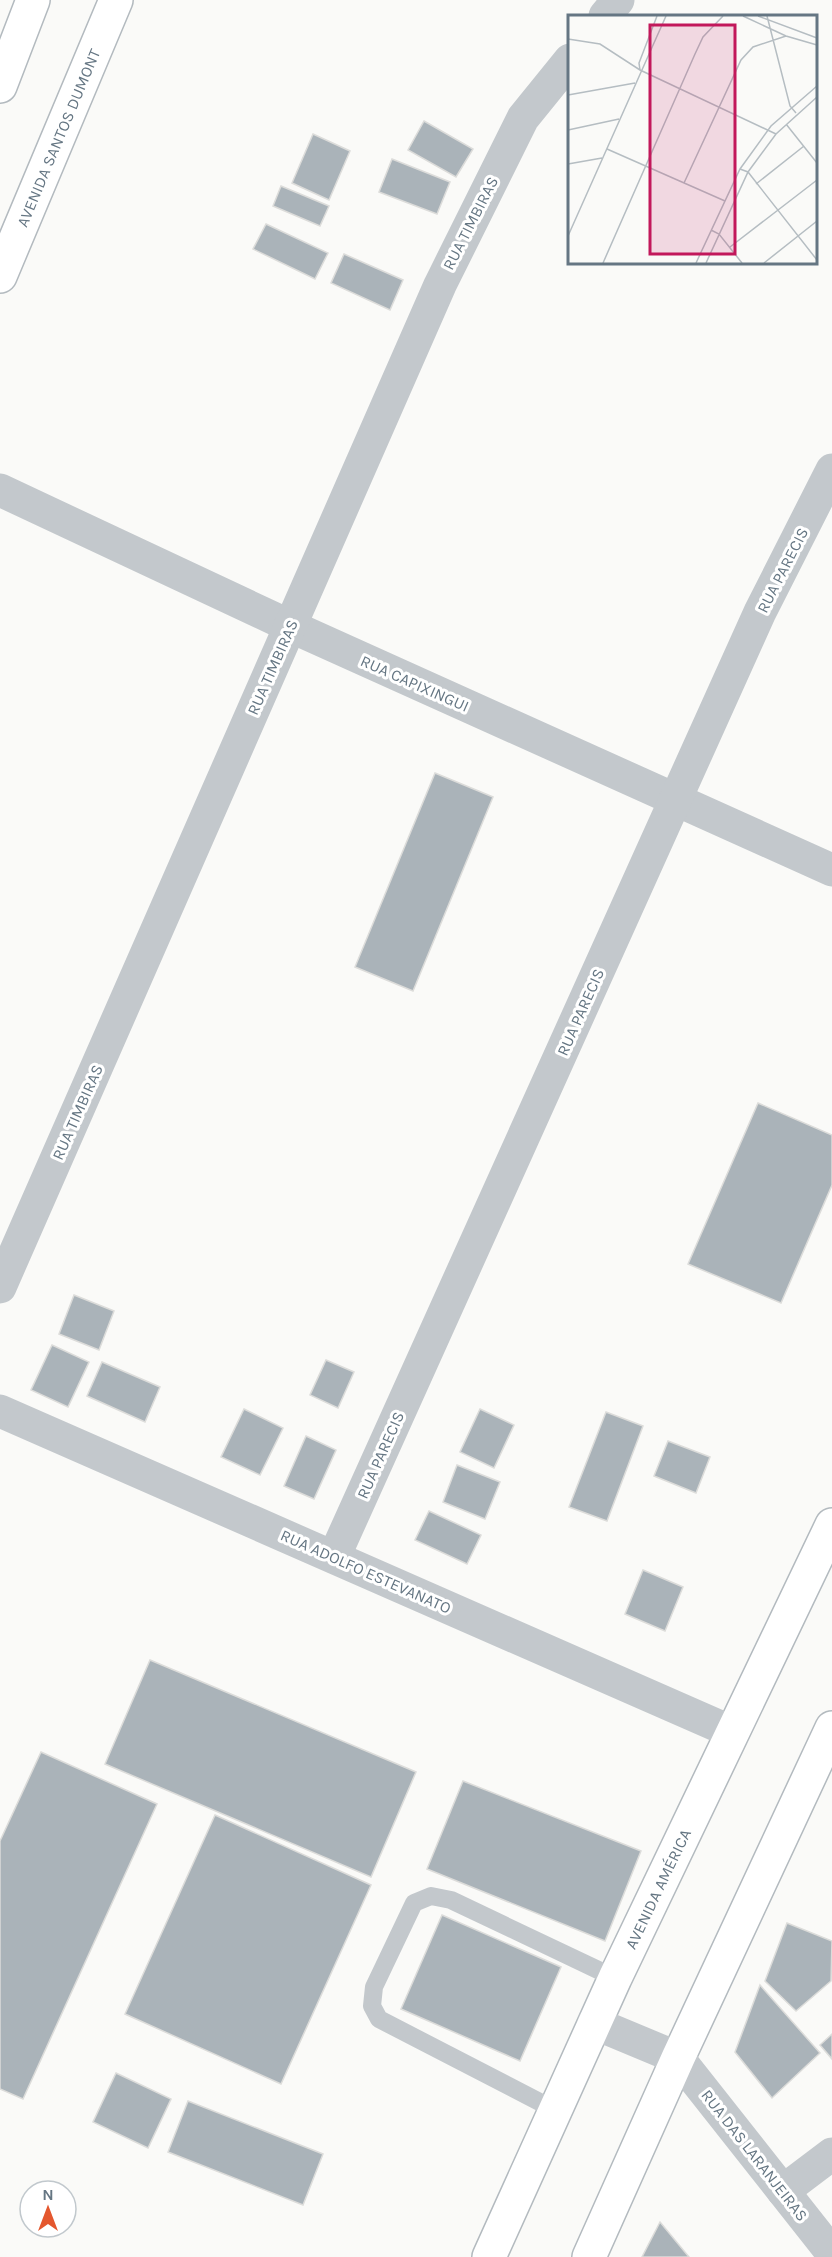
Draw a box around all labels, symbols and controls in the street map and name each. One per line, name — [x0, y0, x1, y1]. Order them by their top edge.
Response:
inset map — [568, 15, 817, 264]
street label: AVENIDA SANTOS DUMONT — [13, 46, 104, 230]
street label: RUA TIMBIRAS — [439, 173, 502, 273]
street label: RUA PARECIS — [753, 524, 812, 616]
street label: RUA TIMBIRAS — [243, 617, 302, 718]
street label: RUA CAPIXINGUI — [358, 651, 472, 716]
street label: RUA PARECIS — [553, 966, 608, 1059]
street label: RUA TIMBIRAS — [48, 1062, 107, 1163]
street label: RUA PARECIS — [353, 1409, 408, 1502]
street label: RUA ADOLFO ESTEVANATO — [278, 1525, 454, 1618]
street label: AVENIDA AMÉRICA — [621, 1826, 695, 1952]
street label: RUA DAS LARANJEIRAS — [697, 2086, 812, 2225]
north arrow — [18, 2179, 78, 2239]
text: N — [42, 2185, 54, 2204]

